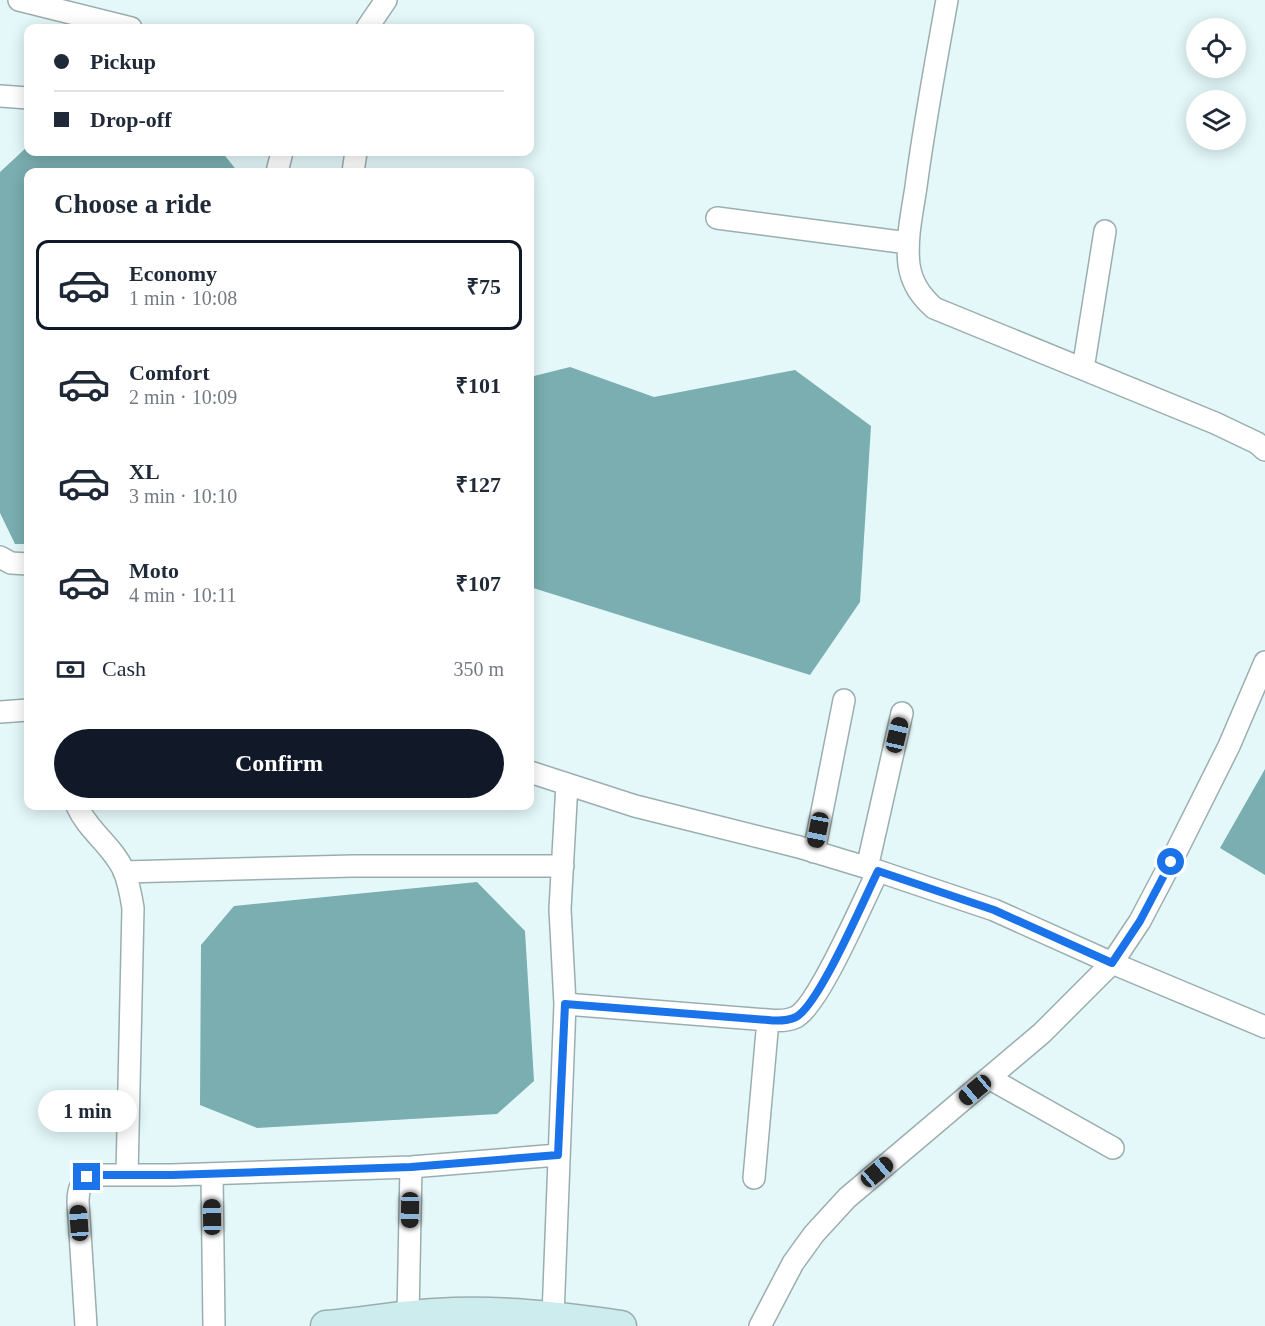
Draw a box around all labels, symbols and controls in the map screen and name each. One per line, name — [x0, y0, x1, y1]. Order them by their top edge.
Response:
map controls — [1186, 18, 1246, 150]
button: locate — [1186, 18, 1246, 78]
text: Pickup — [90, 49, 156, 74]
button: layers — [1186, 90, 1246, 150]
text: Drop-off — [90, 107, 171, 132]
text: Choose a ride — [54, 189, 212, 219]
icon: car — [57, 258, 111, 312]
text: Economy — [129, 261, 217, 286]
text: ₹75 — [466, 274, 501, 299]
text: 1 min · 10:08 — [129, 287, 237, 309]
icon: car — [57, 357, 111, 411]
text: Comfort — [129, 360, 210, 385]
text: ₹101 — [455, 373, 501, 398]
text: 2 min · 10:09 — [129, 386, 237, 408]
icon: car — [57, 456, 111, 510]
text: XL — [129, 459, 160, 484]
text: ₹127 — [455, 472, 501, 497]
text: 3 min · 10:10 — [129, 485, 237, 507]
icon: car — [57, 555, 111, 609]
text: Moto — [129, 558, 179, 583]
text: ₹107 — [455, 571, 501, 596]
text: 4 min · 10:11 — [129, 584, 237, 606]
icon: cash — [54, 653, 87, 686]
text: Cash — [102, 656, 146, 681]
text: 350 m — [453, 658, 504, 680]
car — [884, 715, 910, 755]
button: Confirm — [54, 729, 504, 798]
car — [806, 811, 830, 849]
route start — [1157, 848, 1184, 875]
car — [955, 1072, 995, 1108]
callout: 1 min — [38, 1090, 136, 1132]
text: 1 min — [63, 1100, 112, 1122]
car — [857, 1154, 897, 1190]
route end — [73, 1163, 100, 1190]
car — [401, 1192, 419, 1228]
car — [203, 1199, 221, 1235]
car — [69, 1204, 89, 1242]

